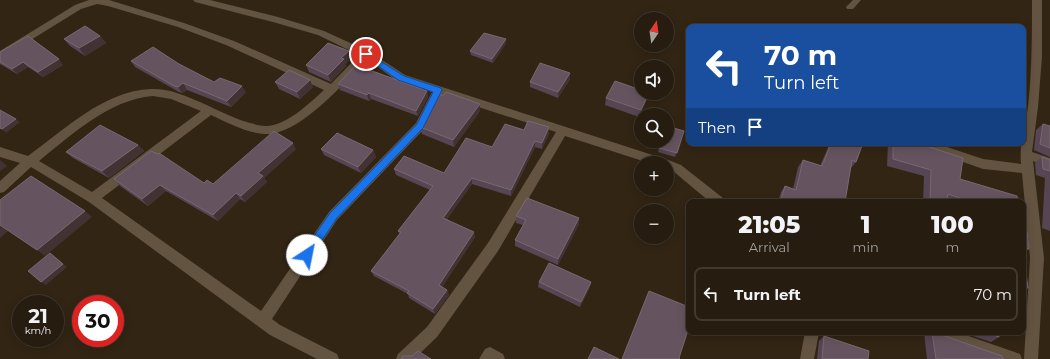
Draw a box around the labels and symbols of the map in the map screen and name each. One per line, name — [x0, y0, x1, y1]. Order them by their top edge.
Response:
north arrow — [634, 12, 674, 52]
pin — [349, 37, 383, 71]
position arrow — [286, 234, 328, 276]
speed limit sign: 30 — [72, 295, 124, 347]

